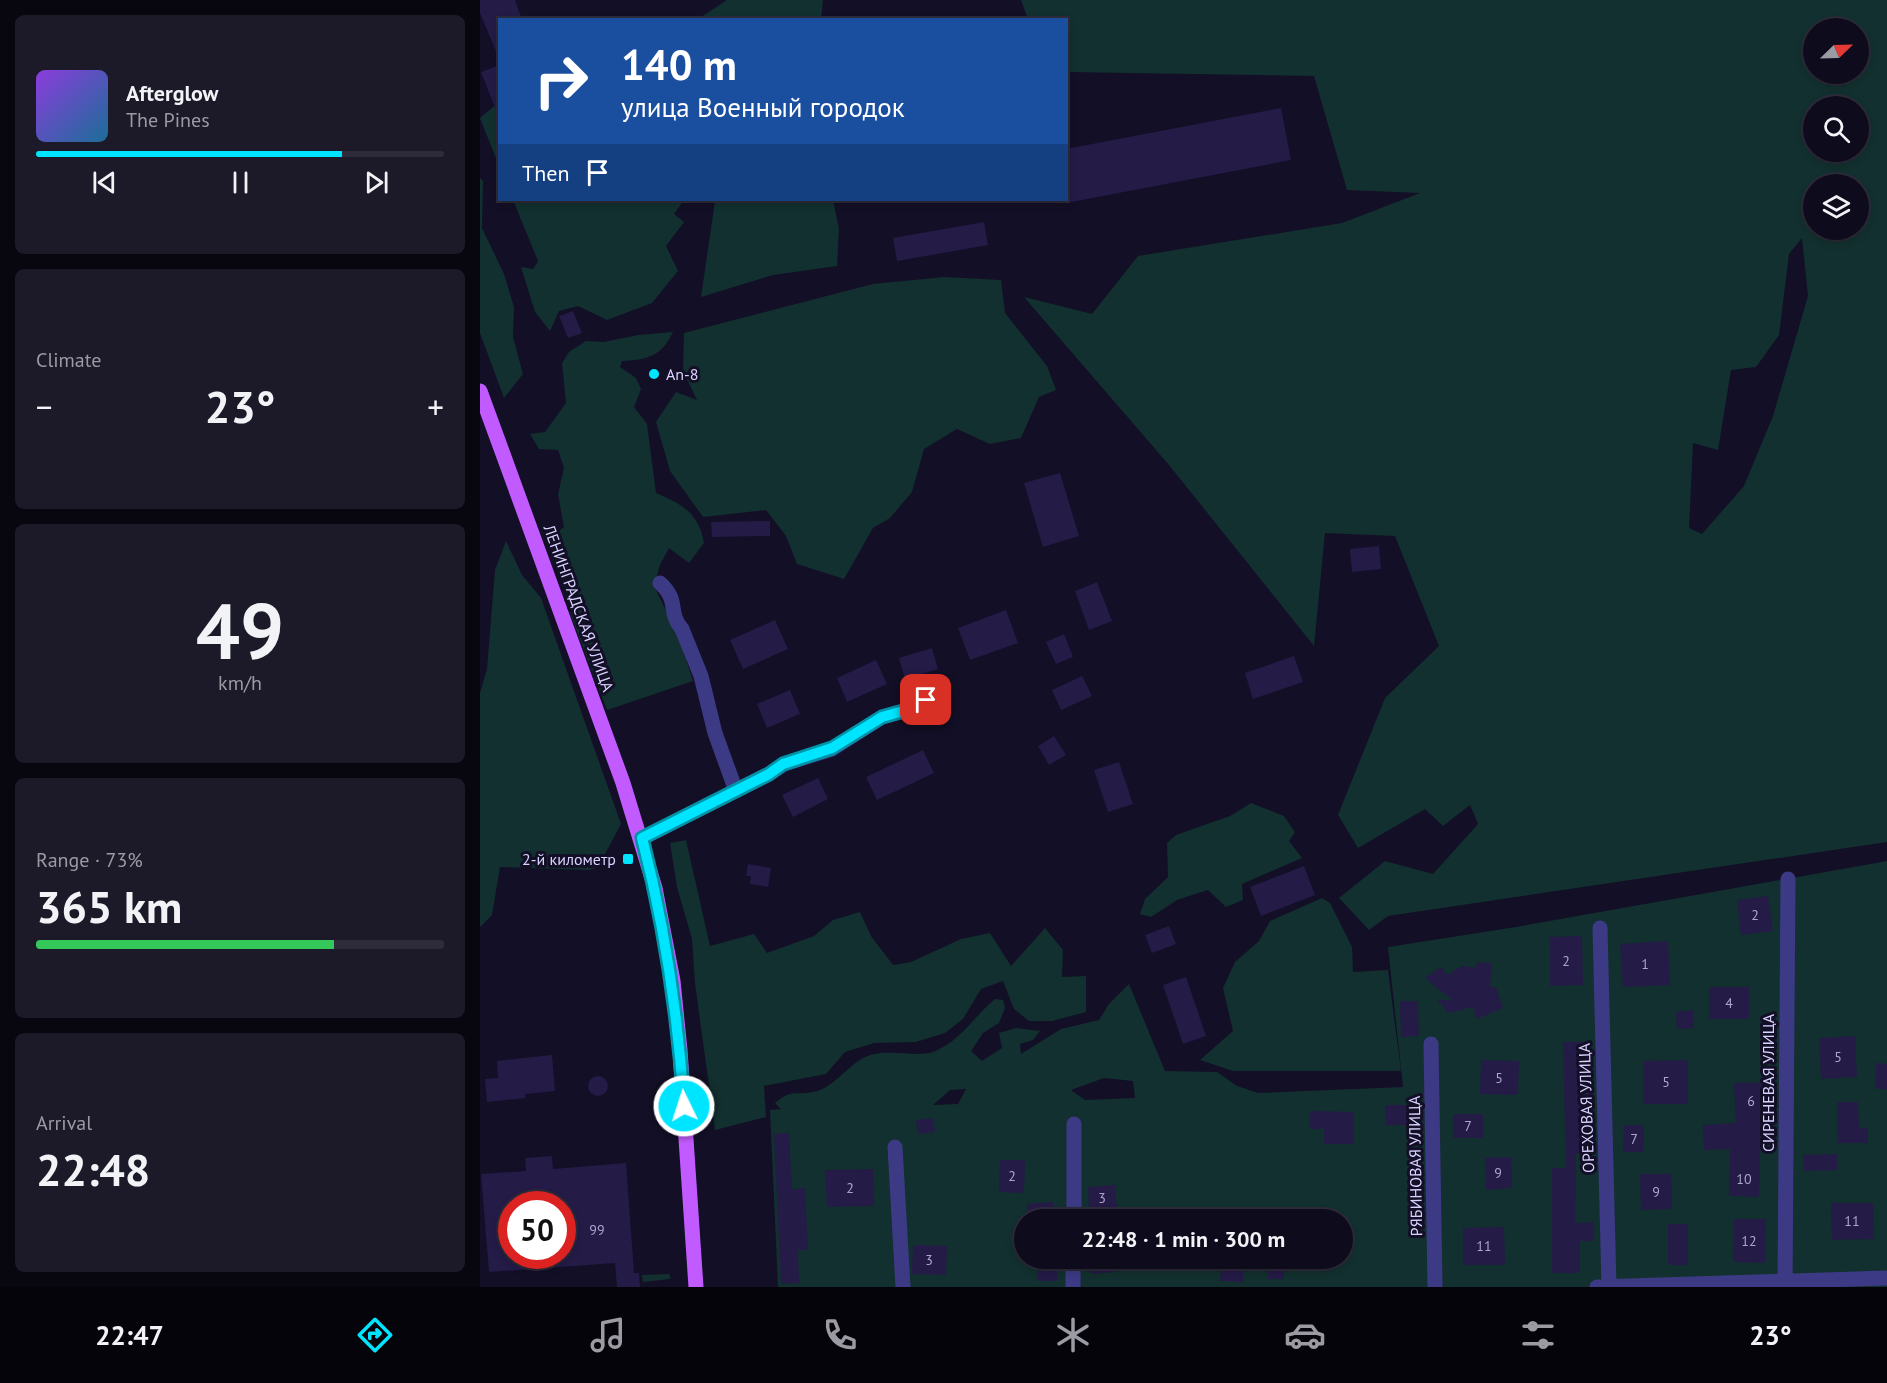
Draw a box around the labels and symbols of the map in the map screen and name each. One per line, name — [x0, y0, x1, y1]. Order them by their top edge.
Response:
north arrow — [1803, 18, 1869, 84]
place label: An-8 — [666, 364, 699, 384]
marker: An-8 — [647, 367, 661, 381]
street label: ЛЕНИНГРАДСКАЯ УЛИЦА — [539, 521, 619, 695]
pin — [900, 674, 951, 725]
place label: 2-й километр — [522, 849, 616, 869]
marker: 2-й километр — [621, 852, 635, 866]
house number: 2 — [1751, 906, 1759, 924]
house number: 2 — [1562, 952, 1570, 970]
house number: 1 — [1641, 955, 1649, 973]
house number: 4 — [1725, 994, 1733, 1012]
street label: СИРЕНЕВАЯ УЛИЦА — [1758, 1013, 1778, 1152]
street label: ОРЕХОВАЯ УЛИЦА — [1574, 1042, 1598, 1173]
house number: 5 — [1834, 1048, 1842, 1066]
house number: 5 — [1495, 1069, 1503, 1087]
house number: 5 — [1662, 1073, 1670, 1091]
position arrow — [652, 1074, 716, 1138]
house number: 6 — [1747, 1092, 1755, 1110]
street label: РЯБИНОВАЯ УЛИЦА — [1404, 1095, 1426, 1236]
house number: 7 — [1464, 1117, 1472, 1135]
house number: 7 — [1630, 1130, 1638, 1148]
house number: 9 — [1494, 1164, 1502, 1182]
house number: 2 — [1008, 1167, 1016, 1185]
house number: 10 — [1736, 1170, 1752, 1188]
house number: 2 — [846, 1179, 854, 1197]
house number: 9 — [1652, 1183, 1660, 1201]
house number: 3 — [1098, 1189, 1106, 1207]
speed limit sign: 50 — [498, 1191, 576, 1269]
house number: 11 — [1844, 1212, 1860, 1230]
house number: 99 — [589, 1221, 605, 1239]
house number: 12 — [1741, 1232, 1757, 1250]
house number: 11 — [1476, 1237, 1492, 1255]
house number: 3 — [925, 1251, 933, 1269]

